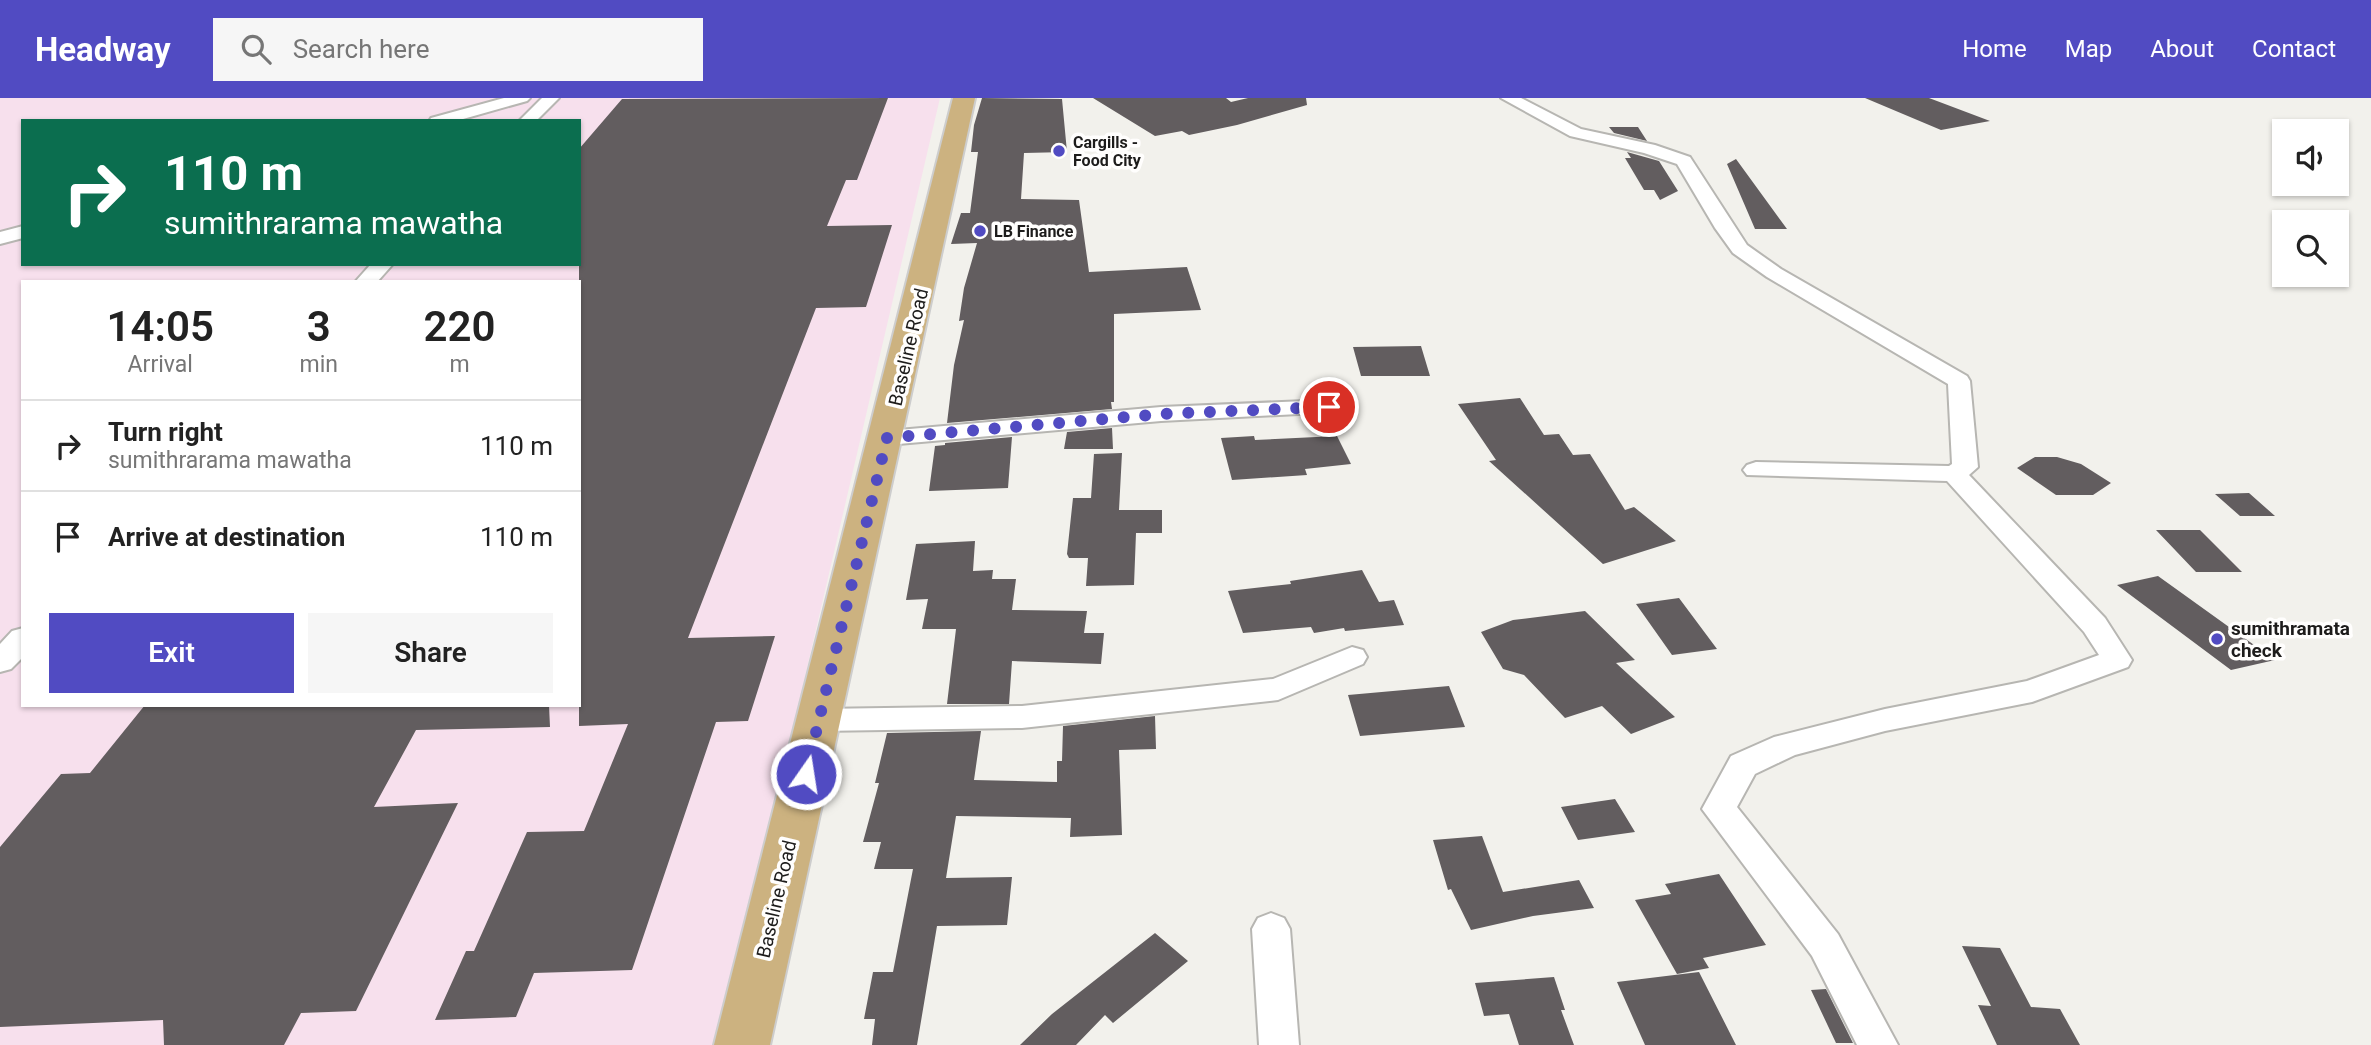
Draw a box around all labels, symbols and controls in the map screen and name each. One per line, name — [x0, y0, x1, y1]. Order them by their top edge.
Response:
search box — [213, 18, 703, 81]
text: Headway — [35, 30, 171, 69]
icon: search — [237, 30, 275, 68]
text: Search here — [293, 34, 429, 64]
text: Home — [1962, 35, 2027, 63]
text: Map — [2065, 35, 2112, 63]
text: About — [2150, 35, 2214, 63]
text: Contact — [2252, 35, 2336, 63]
map controls — [2272, 119, 2349, 287]
button: sound — [2272, 119, 2349, 196]
place label: Cargills - Food City — [1073, 133, 1142, 170]
marker: Cargills - Food City — [1051, 143, 1067, 159]
text: 110 m — [164, 145, 303, 202]
icon: right — [49, 147, 140, 238]
text: sumithrarama mawatha — [164, 204, 503, 242]
button: search — [2272, 210, 2349, 287]
place label: LB Finance — [994, 222, 1074, 241]
marker: LB Finance — [972, 223, 988, 239]
street label: Baseline Road — [884, 286, 933, 408]
text: 14:05 — [107, 302, 214, 351]
text: 3 — [307, 302, 331, 351]
text: 220 — [423, 302, 495, 351]
text: Arrival — [128, 351, 193, 378]
text: min — [299, 351, 338, 378]
text: m — [449, 351, 470, 378]
pin — [1299, 377, 1359, 437]
icon: arrive — [1310, 388, 1348, 426]
text: Turn right — [108, 417, 223, 447]
icon: right — [49, 427, 87, 465]
text: 110 m — [480, 431, 553, 461]
text: sumithrarama mawatha — [108, 447, 352, 474]
icon: arrive — [49, 518, 87, 556]
text: Arrive at destination — [108, 522, 345, 552]
text: 110 m — [480, 522, 553, 552]
button: Exit — [49, 613, 294, 693]
button: Share — [308, 613, 553, 693]
place label: sumithramata check — [2231, 617, 2350, 662]
marker: sumithramata check — [2209, 631, 2225, 647]
position arrow — [769, 737, 843, 811]
street label: Baseline Road — [752, 838, 801, 960]

